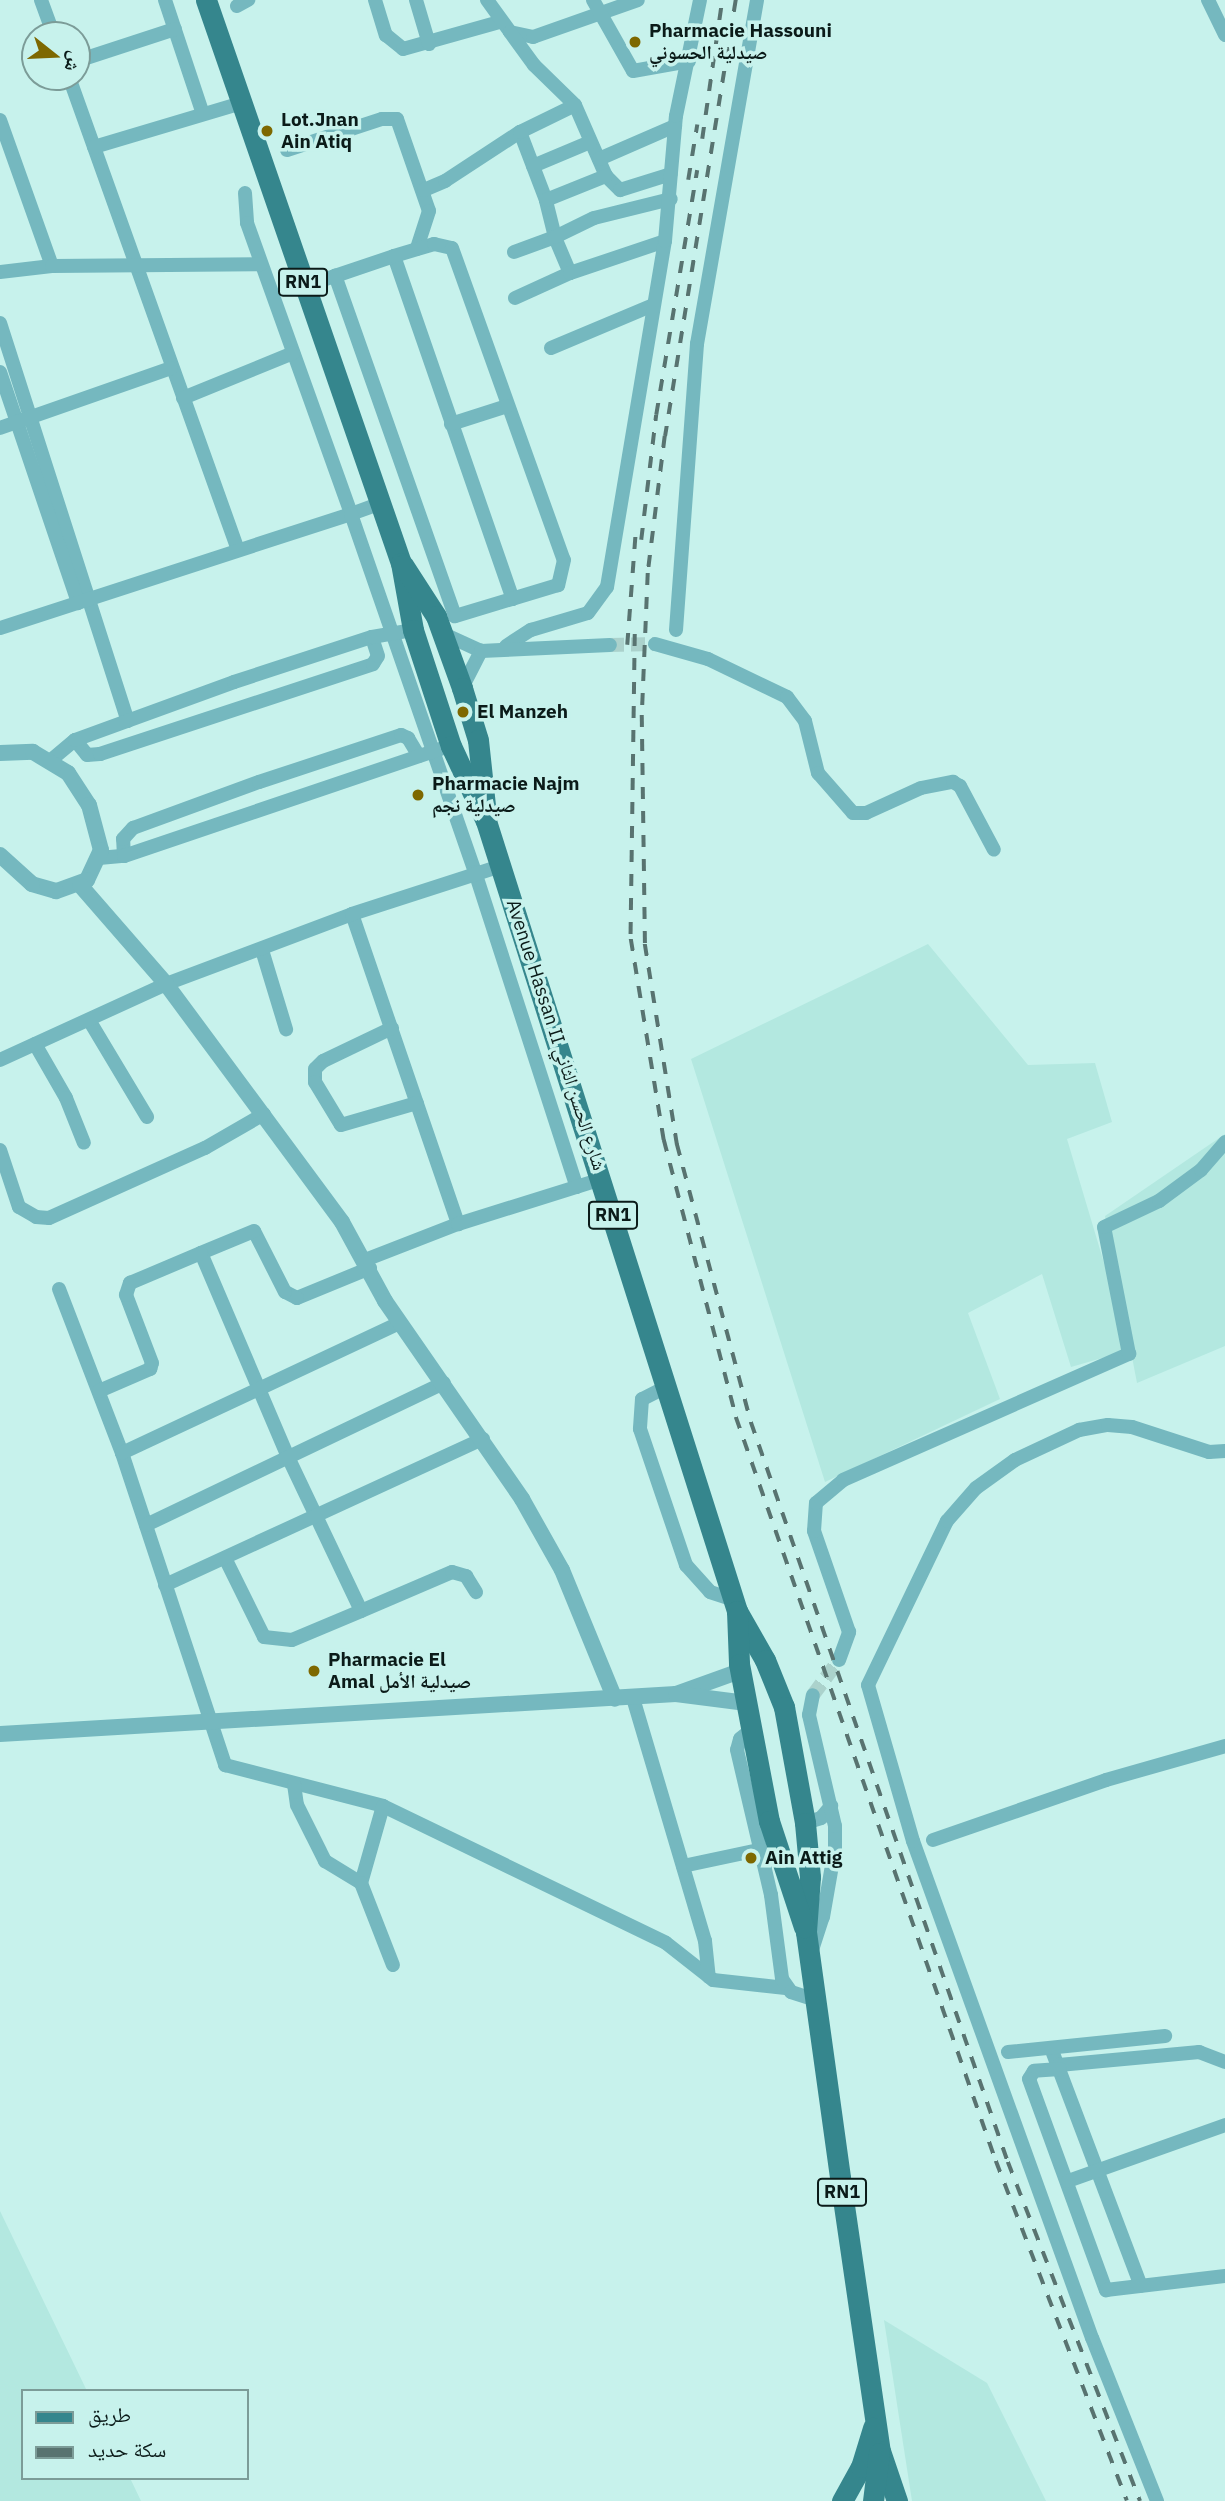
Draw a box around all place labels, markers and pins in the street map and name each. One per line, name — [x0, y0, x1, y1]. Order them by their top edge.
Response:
place label: Pharmacie Hassouni صيدلية الحسوني — [649, 20, 832, 64]
marker: Pharmacie Hassouni صيدلية الحسوني — [627, 34, 643, 50]
place label: Lot.Jnan Ain Atiq — [281, 109, 359, 153]
marker: Lot.Jnan Ain Atiq — [259, 123, 275, 139]
place label: El Manzeh — [477, 701, 568, 723]
marker: El Manzeh — [455, 704, 471, 720]
place label: Pharmacie Najm صيدلية نجم — [432, 773, 579, 817]
marker: Pharmacie Najm صيدلية نجم — [410, 787, 426, 803]
place label: Pharmacie El Amal صيدلية الأمل — [328, 1649, 471, 1693]
marker: Pharmacie El Amal صيدلية الأمل — [306, 1663, 322, 1679]
place label: Ain Attig — [765, 1847, 842, 1869]
marker: Ain Attig — [743, 1850, 759, 1866]

